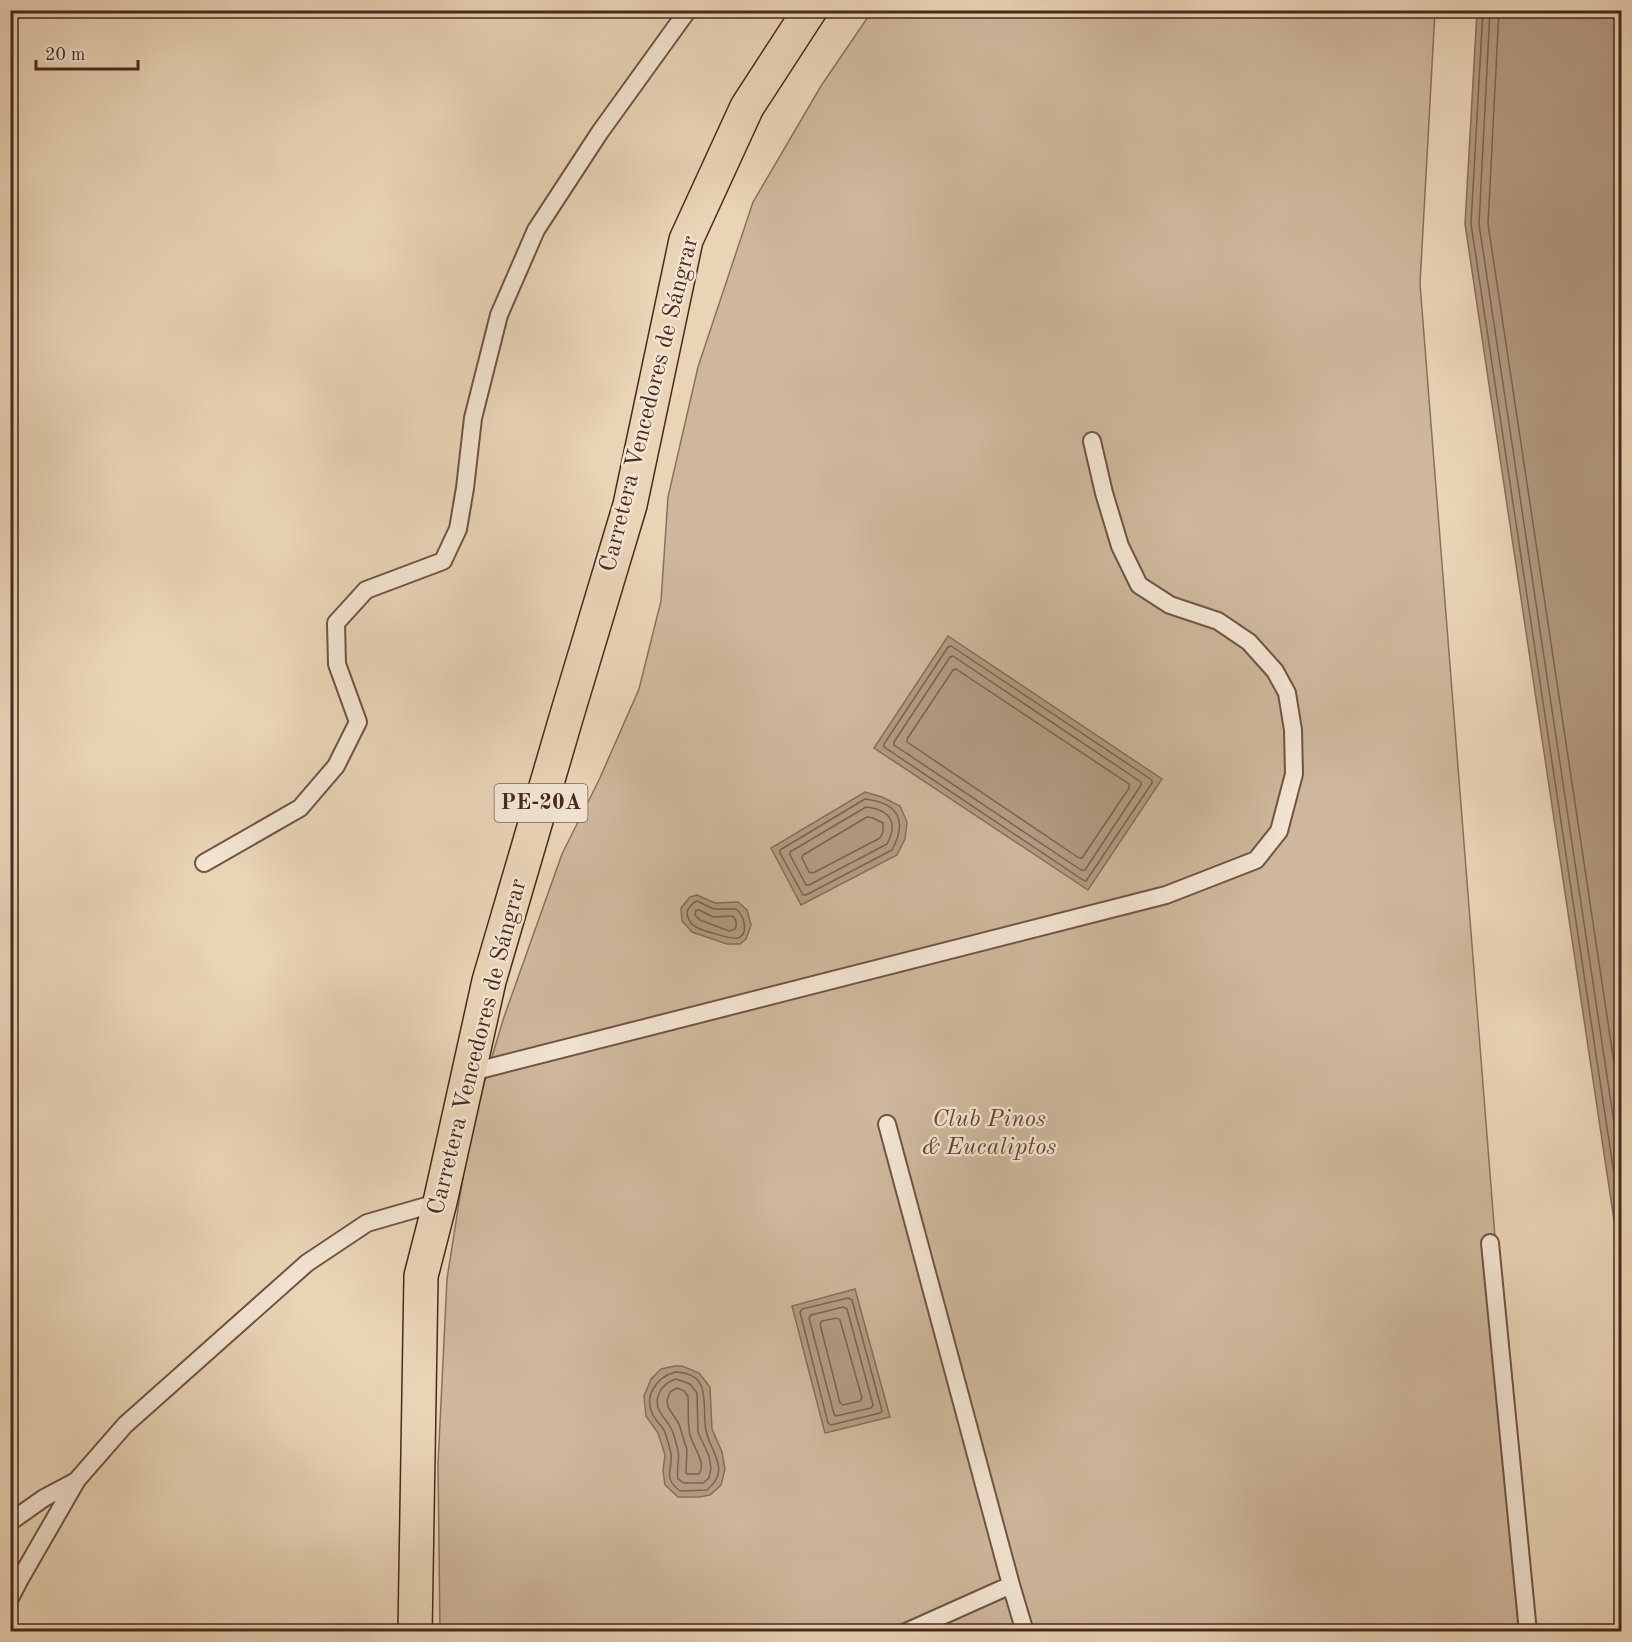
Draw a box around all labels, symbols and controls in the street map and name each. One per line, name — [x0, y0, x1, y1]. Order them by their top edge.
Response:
scale bar — [36, 33, 138, 71]
text: 20 m — [45, 46, 85, 64]
street label: Carretera Vencedores de Sángrar — [597, 233, 703, 574]
road number: PE-20A — [494, 784, 588, 822]
street label: Carretera Vencedores de Sángrar — [425, 876, 531, 1217]
park label: Club Pinos & Eucaliptos — [922, 1108, 1056, 1160]

